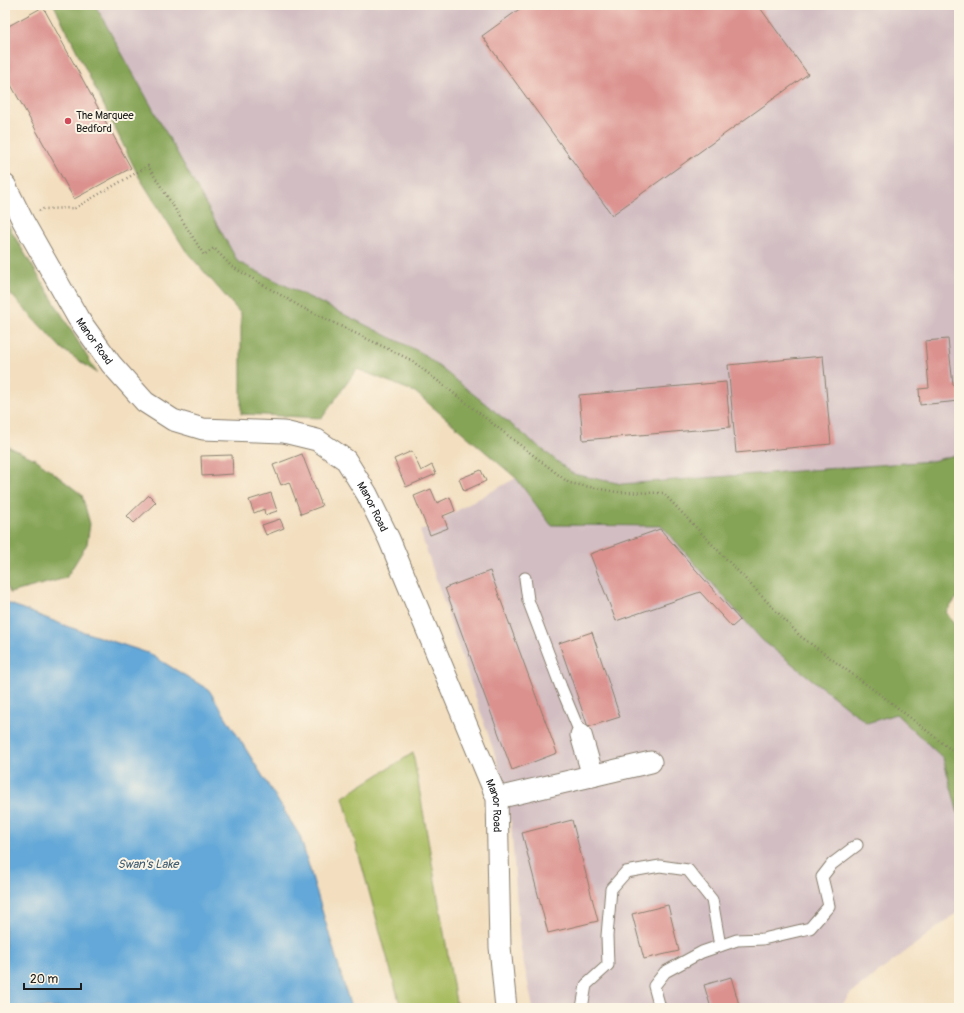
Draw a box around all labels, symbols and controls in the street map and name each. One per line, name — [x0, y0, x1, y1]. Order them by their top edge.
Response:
place label: The Marquee Bedford — [76, 109, 134, 135]
marker: The Marquee Bedford — [63, 116, 73, 126]
street label: Manor Road — [73, 315, 115, 367]
street label: Manor Road — [354, 480, 390, 534]
street label: Manor Road — [483, 777, 504, 832]
water label: Swan's Lake — [118, 857, 179, 872]
scale bar — [24, 965, 81, 991]
text: 20 m — [30, 972, 59, 987]

